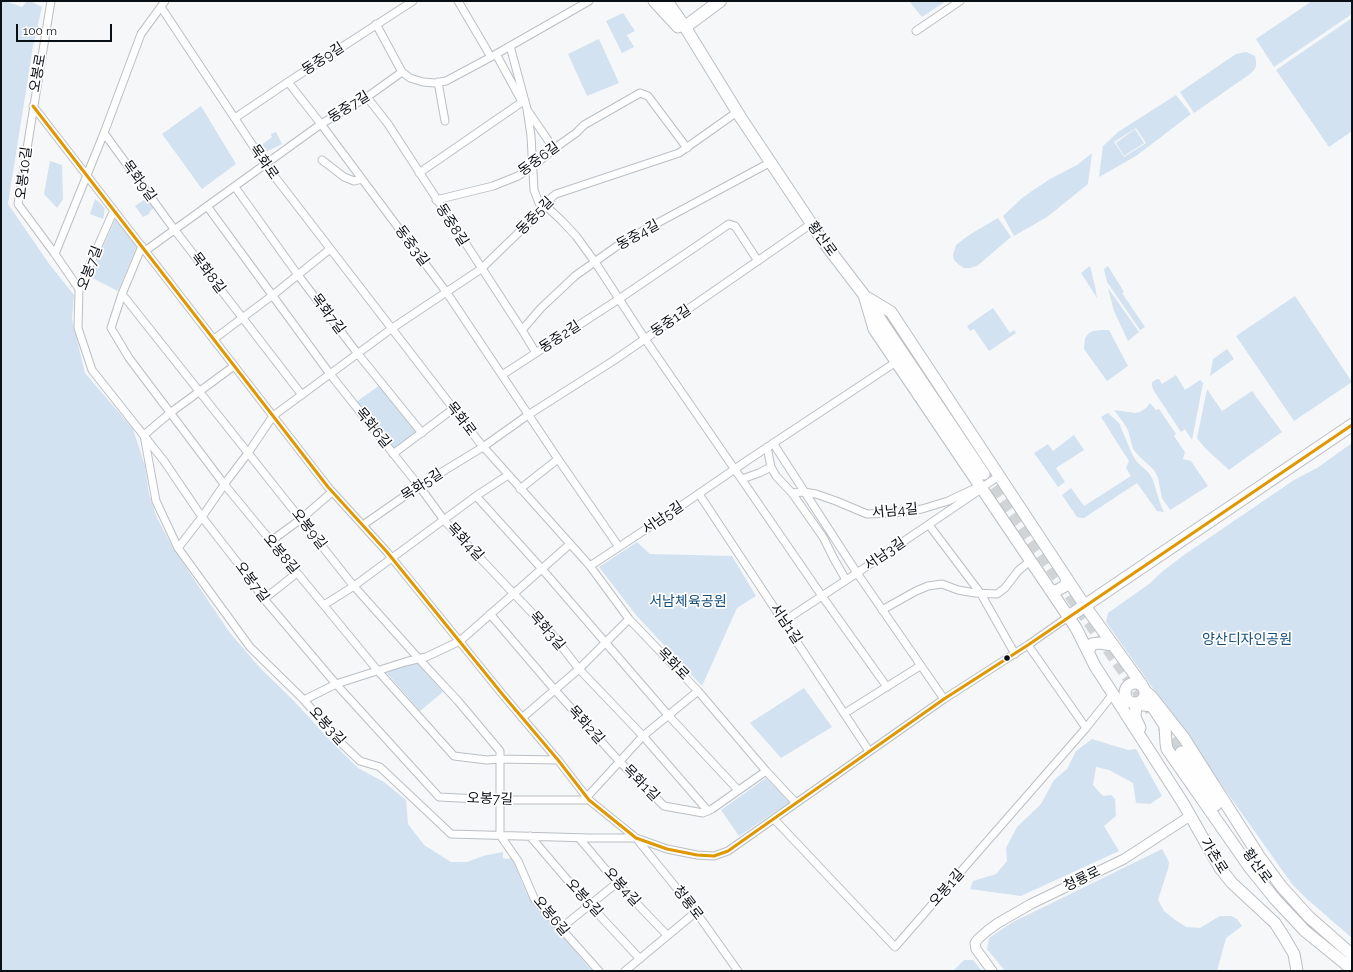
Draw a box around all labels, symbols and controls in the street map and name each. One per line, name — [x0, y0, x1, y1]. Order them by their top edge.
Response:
scale bar — [18, 16, 114, 42]
text: 100 m — [23, 24, 57, 38]
street label: 동중9길 — [299, 39, 347, 79]
street label: 오봉로 — [26, 53, 50, 93]
street label: 동중7길 — [325, 88, 373, 126]
street label: 동중6길 — [515, 138, 563, 180]
street label: 목화로 — [246, 141, 282, 183]
street label: 오봉10길 — [12, 146, 36, 200]
street label: 목화9길 — [118, 157, 160, 205]
street label: 동중5길 — [513, 194, 557, 238]
street label: 동중8길 — [432, 201, 472, 249]
street label: 동중4길 — [614, 216, 662, 254]
street label: 황산로 — [804, 218, 840, 260]
street label: 동중3길 — [391, 223, 433, 269]
street label: 오봉7길 — [74, 243, 106, 293]
street label: 목화8길 — [187, 249, 229, 297]
street label: 목화7길 — [307, 291, 349, 337]
street label: 동중1길 — [648, 302, 694, 340]
street label: 동중2길 — [536, 317, 584, 357]
street label: 목화로 — [442, 399, 480, 439]
street label: 목화6길 — [352, 404, 394, 452]
street label: 목화5길 — [398, 465, 446, 505]
street label: 서남5길 — [639, 498, 687, 538]
street label: 서남4길 — [871, 501, 919, 521]
street label: 오봉9길 — [288, 505, 330, 553]
street label: 목화4길 — [443, 519, 487, 565]
street label: 오봉8길 — [259, 531, 303, 577]
street label: 서남3길 — [861, 534, 909, 574]
street label: 오봉7길 — [231, 559, 273, 605]
park label: 서남체육공원 — [649, 594, 727, 610]
street label: 서남1길 — [767, 601, 805, 647]
street label: 목화3길 — [526, 608, 568, 654]
park label: 양산디자인공원 — [1202, 632, 1292, 648]
street label: 목화로 — [654, 644, 692, 684]
unlabelled marker — [1002, 653, 1012, 663]
street label: 목화2길 — [564, 702, 608, 748]
street label: 오봉3길 — [305, 703, 349, 749]
street label: 목화1길 — [619, 761, 663, 805]
street label: 오봉7길 — [467, 790, 513, 808]
street label: 가촌로 — [1197, 835, 1231, 877]
street label: 황산로 — [1239, 845, 1275, 887]
street label: 청룡로 — [1061, 863, 1103, 895]
street label: 오봉4길 — [600, 864, 644, 910]
street label: 오봉1길 — [926, 866, 968, 910]
street label: 오봉5길 — [562, 875, 606, 921]
street label: 청룡로 — [669, 883, 707, 923]
street label: 오봉6길 — [529, 893, 573, 939]

